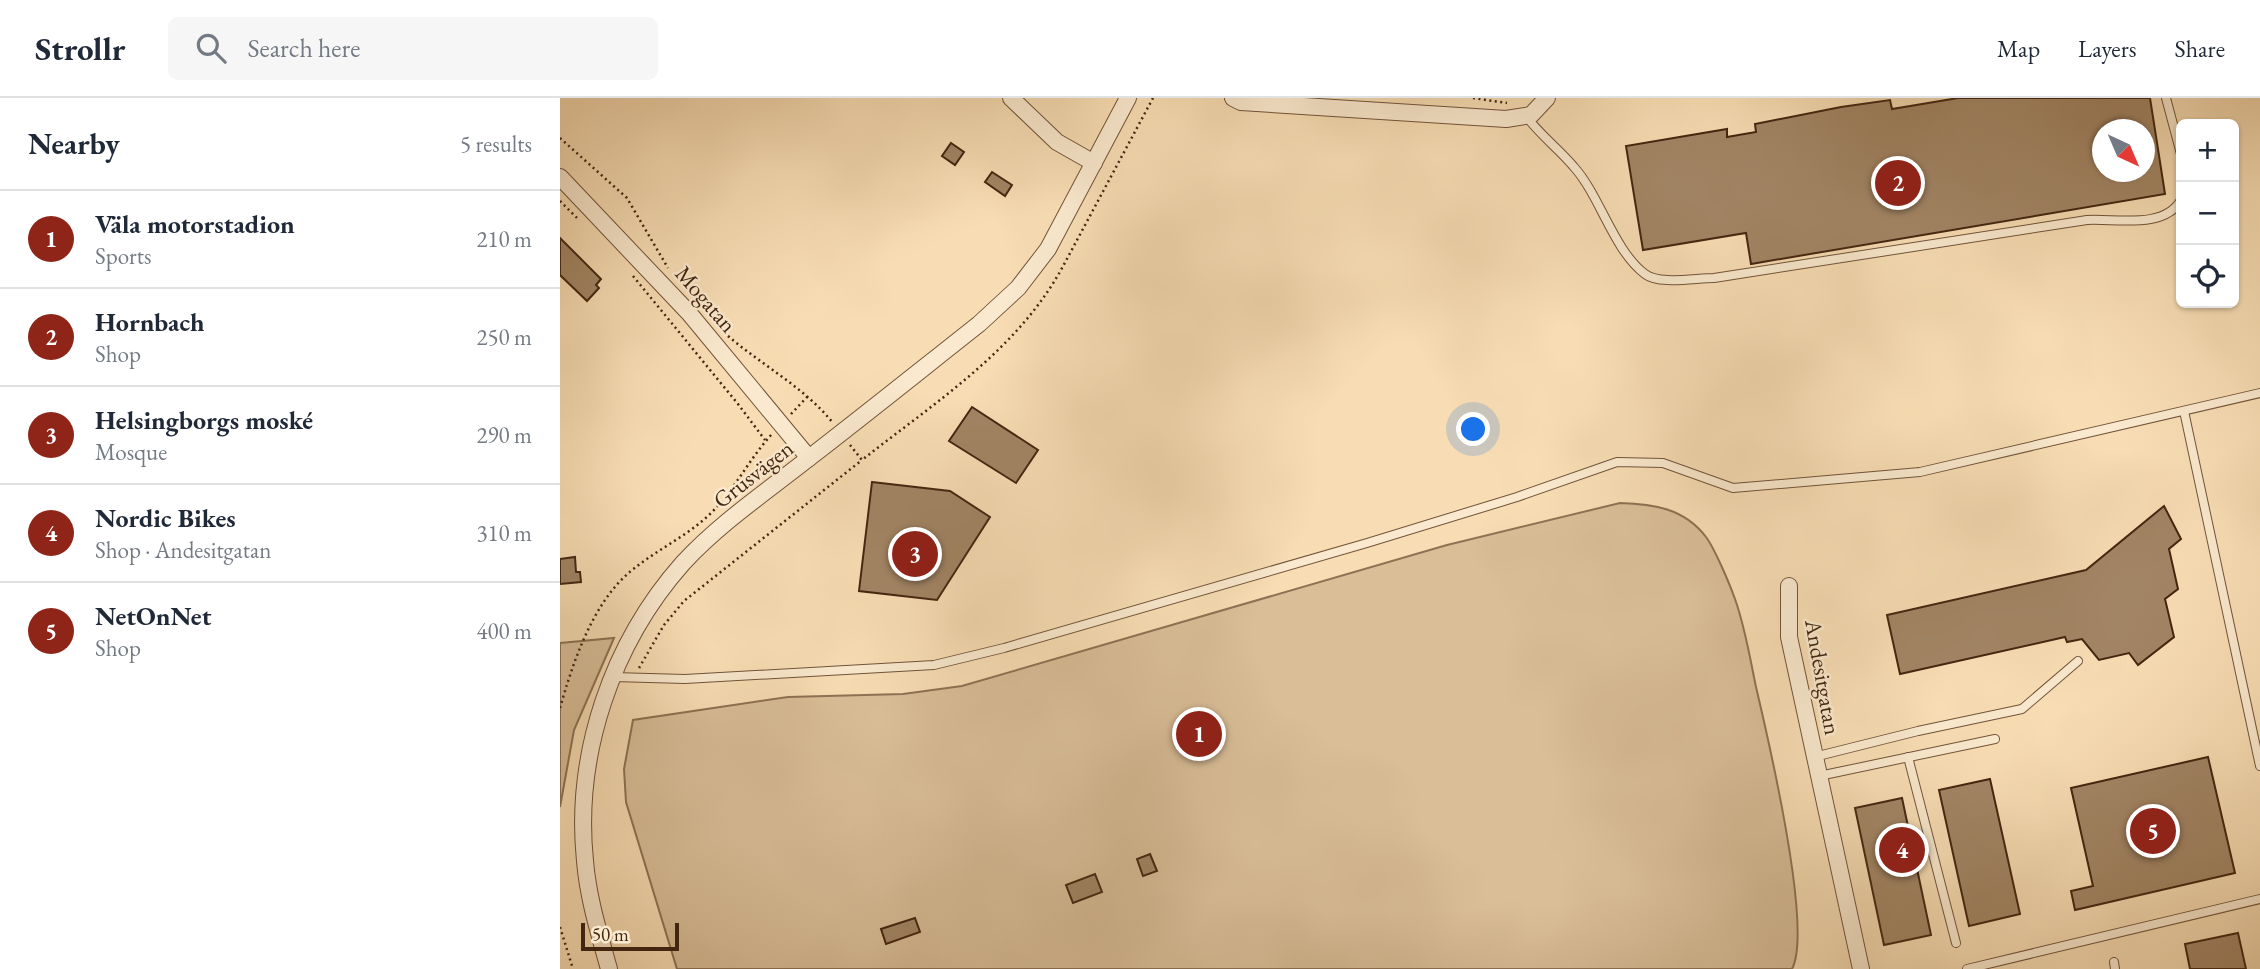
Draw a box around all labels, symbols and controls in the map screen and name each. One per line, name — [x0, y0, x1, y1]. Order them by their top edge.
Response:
search box — [168, 17, 658, 80]
text: Strollr — [35, 27, 126, 70]
icon: search — [192, 29, 230, 67]
text: Search here — [248, 31, 360, 65]
text: Map — [1997, 33, 2040, 64]
text: Layers — [2078, 33, 2137, 64]
text: Share — [2175, 33, 2225, 64]
north arrow — [2092, 119, 2155, 182]
map controls — [2176, 119, 2239, 308]
button: + — [2176, 119, 2239, 182]
text: Nearby — [28, 124, 120, 163]
text: 5 results — [460, 129, 532, 159]
pin: 2 — [1875, 157, 1921, 209]
button: − — [2176, 182, 2239, 245]
text: Väla motorstadion — [95, 207, 295, 241]
text: 1 — [45, 224, 57, 254]
text: 210 m — [476, 224, 532, 254]
text: Sports — [95, 241, 151, 271]
button: locate — [2176, 245, 2239, 308]
street label: Mogatan — [669, 259, 743, 339]
text: Hornbach — [95, 305, 204, 339]
text: 2 — [45, 322, 57, 352]
text: 250 m — [476, 322, 532, 352]
text: Shop — [95, 339, 141, 369]
text: Helsingborgs moské — [95, 403, 313, 437]
your location — [1456, 412, 1490, 446]
text: 3 — [45, 420, 57, 450]
text: 290 m — [476, 420, 532, 450]
street label: Grusvägen — [707, 433, 799, 515]
text: Mosque — [95, 437, 167, 467]
text: Nordic Bikes — [95, 501, 236, 535]
text: 4 — [45, 518, 57, 548]
text: 310 m — [476, 518, 532, 548]
pin: 3 — [892, 528, 938, 580]
text: Shop · Andesitgatan — [95, 535, 271, 565]
text: NetOnNet — [95, 599, 211, 633]
text: 5 — [45, 616, 57, 646]
text: 400 m — [476, 616, 532, 646]
street label: Andesitgatan — [1798, 616, 1848, 737]
text: Shop — [95, 633, 141, 663]
pin: 1 — [1176, 708, 1222, 760]
pin: 5 — [2130, 805, 2176, 857]
pin: 4 — [1879, 824, 1925, 876]
scale bar — [581, 920, 679, 952]
text: 50 m — [592, 922, 629, 947]

